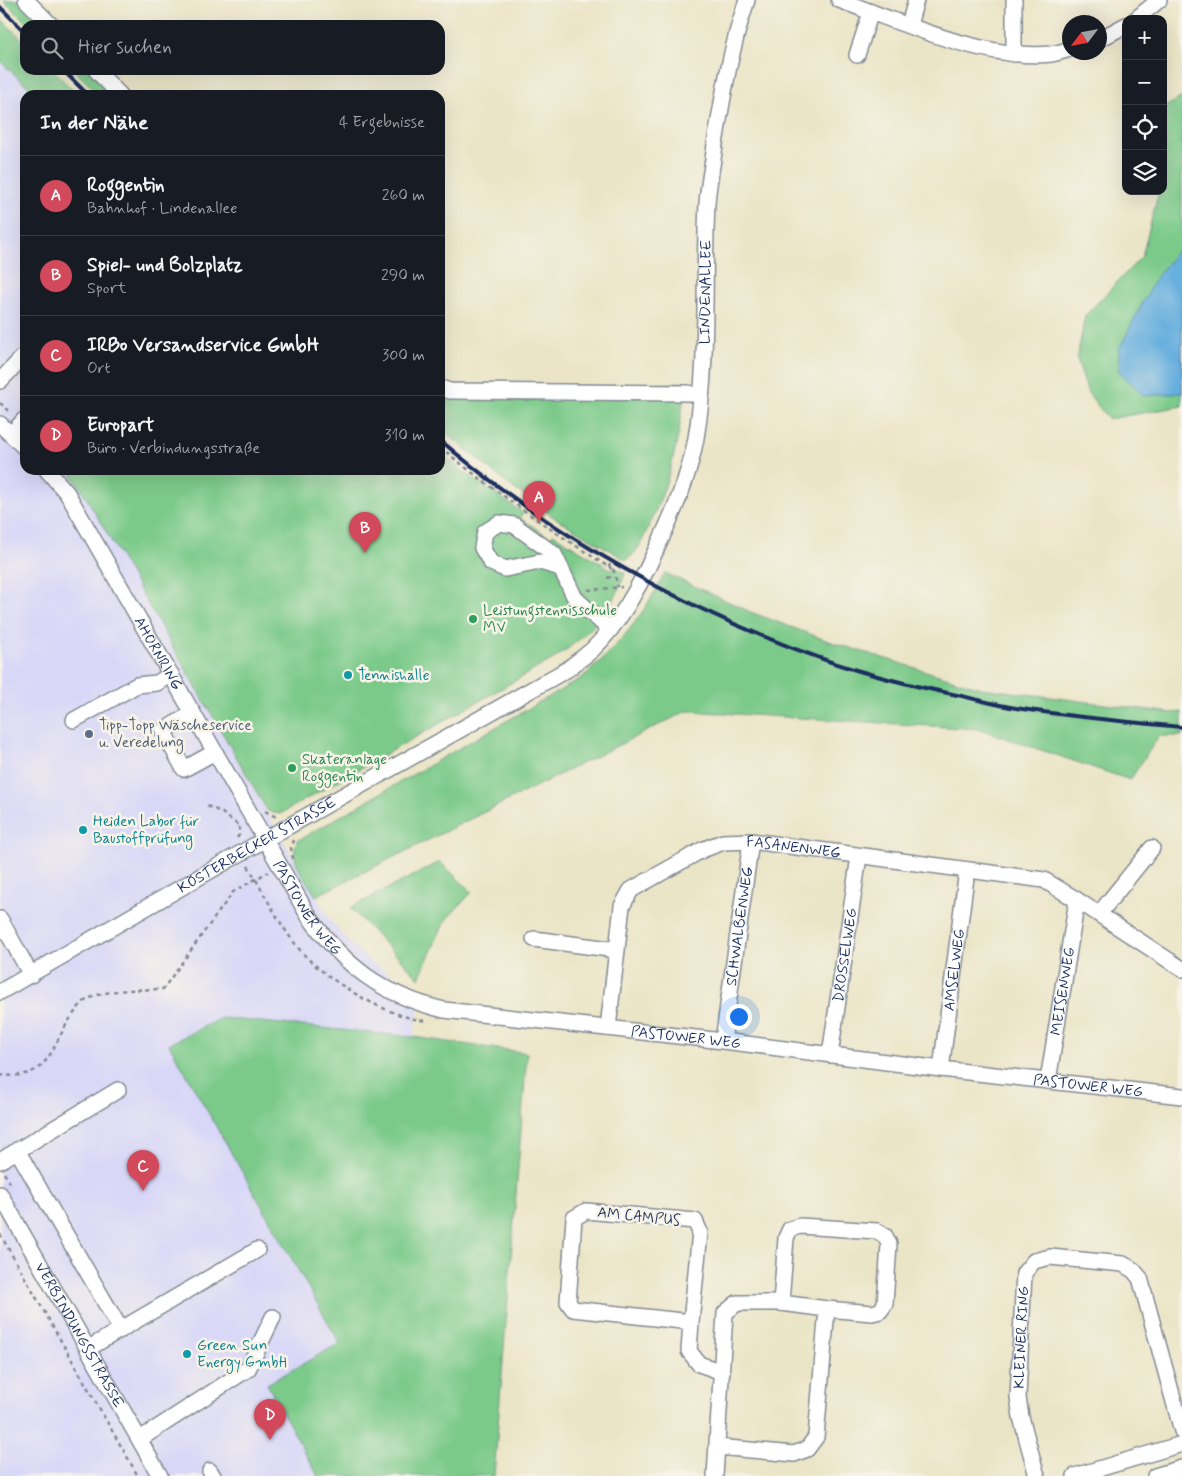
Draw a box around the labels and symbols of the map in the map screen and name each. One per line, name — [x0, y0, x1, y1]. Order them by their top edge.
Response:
north arrow — [1062, 15, 1107, 60]
street label: LINDENALLEE — [695, 239, 717, 345]
pin: A — [523, 481, 555, 522]
pin: B — [349, 512, 381, 553]
place label: Leistungstennisschule MV — [483, 601, 617, 638]
street label: AHORNRING — [129, 613, 187, 694]
marker: Leistungstennisschule MV — [467, 613, 479, 625]
place label: Tennishalle — [358, 666, 430, 686]
marker: Tennishalle — [342, 669, 354, 681]
place label: Tipp-Topp Wäscheservice u. Veredelung — [99, 716, 252, 754]
marker: Tipp-Topp Wäscheservice u. Veredelung — [83, 728, 95, 740]
place label: Skateranlage Roggentin — [302, 750, 387, 788]
marker: Skateranlage Roggentin — [286, 762, 298, 774]
street label: KÖSTERBECKER STRASSE — [174, 792, 340, 898]
place label: Heiden Labor für Baustoffprüfung — [93, 812, 199, 850]
marker: Heiden Labor für Baustoffprüfung — [77, 824, 89, 836]
street label: FASANENWEG — [746, 832, 842, 864]
street label: PASTOWER WEG — [268, 857, 345, 960]
street label: SCHWALBENWEG — [722, 865, 758, 987]
street label: DROSSELWEG — [829, 907, 862, 1004]
street label: AMSELWEG — [940, 928, 970, 1012]
street label: MEISENWEG — [1046, 946, 1080, 1037]
your location — [726, 1004, 752, 1030]
street label: PASTOWER WEG — [630, 1022, 742, 1054]
street label: PASTOWER WEG — [1032, 1070, 1144, 1103]
pin: C — [127, 1150, 159, 1191]
street label: AM CAMPUS — [596, 1203, 682, 1231]
street label: VERBINDUNGSSTRASSE — [30, 1259, 128, 1412]
street label: KLEINER RING — [1009, 1286, 1034, 1389]
place label: Green Sun Energy GmbH — [197, 1336, 287, 1374]
marker: Green Sun Energy GmbH — [181, 1348, 193, 1360]
pin: D — [254, 1399, 286, 1440]

